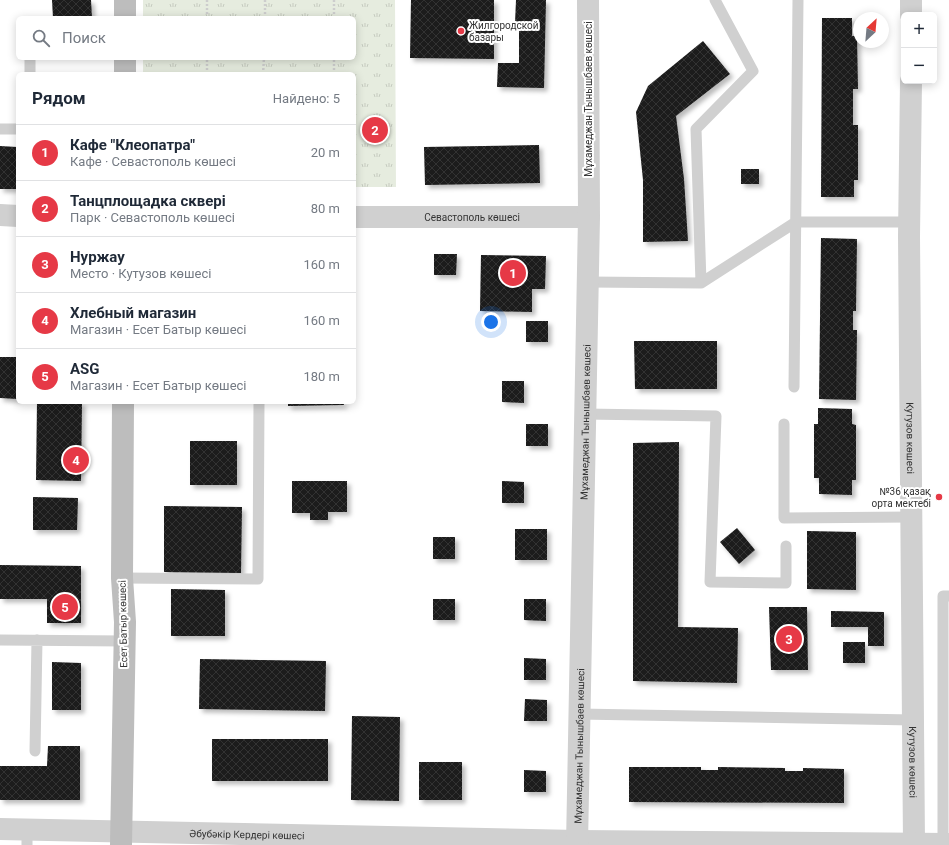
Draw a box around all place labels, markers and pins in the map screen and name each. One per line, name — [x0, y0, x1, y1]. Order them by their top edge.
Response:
place label: Жилгородской базары — [469, 20, 539, 43]
marker: Жилгородской базары — [456, 26, 466, 36]
pin: 2 — [362, 115, 388, 145]
pin: 1 — [500, 258, 526, 288]
pin: 4 — [63, 445, 89, 475]
place label: №36 қазақ орта мектебі — [872, 486, 931, 509]
marker: №36 қазақ орта мектебі — [934, 492, 944, 502]
pin: 5 — [52, 592, 78, 622]
pin: 3 — [776, 624, 802, 654]

